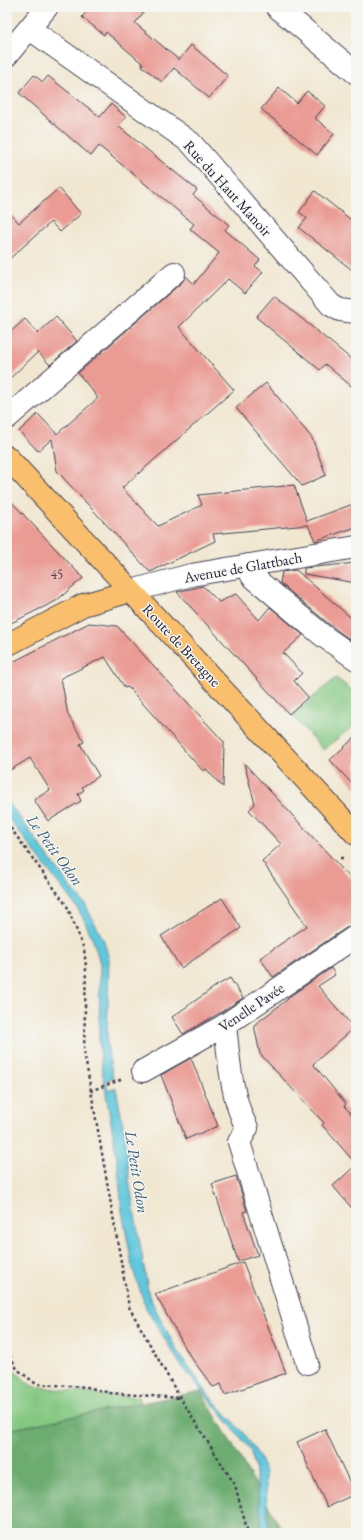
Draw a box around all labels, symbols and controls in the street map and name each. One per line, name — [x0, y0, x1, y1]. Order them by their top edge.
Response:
street label: Rue du Haut Manoir — [180, 136, 276, 240]
street label: Avenue de Glattbach — [181, 547, 304, 587]
house number: 45 — [51, 566, 63, 583]
street label: Route de Bretagne — [139, 600, 225, 691]
water label: Le Petit Odon — [21, 809, 88, 890]
street label: Venelle Pavée — [215, 978, 288, 1036]
water label: Le Petit Odon — [120, 1128, 154, 1215]

